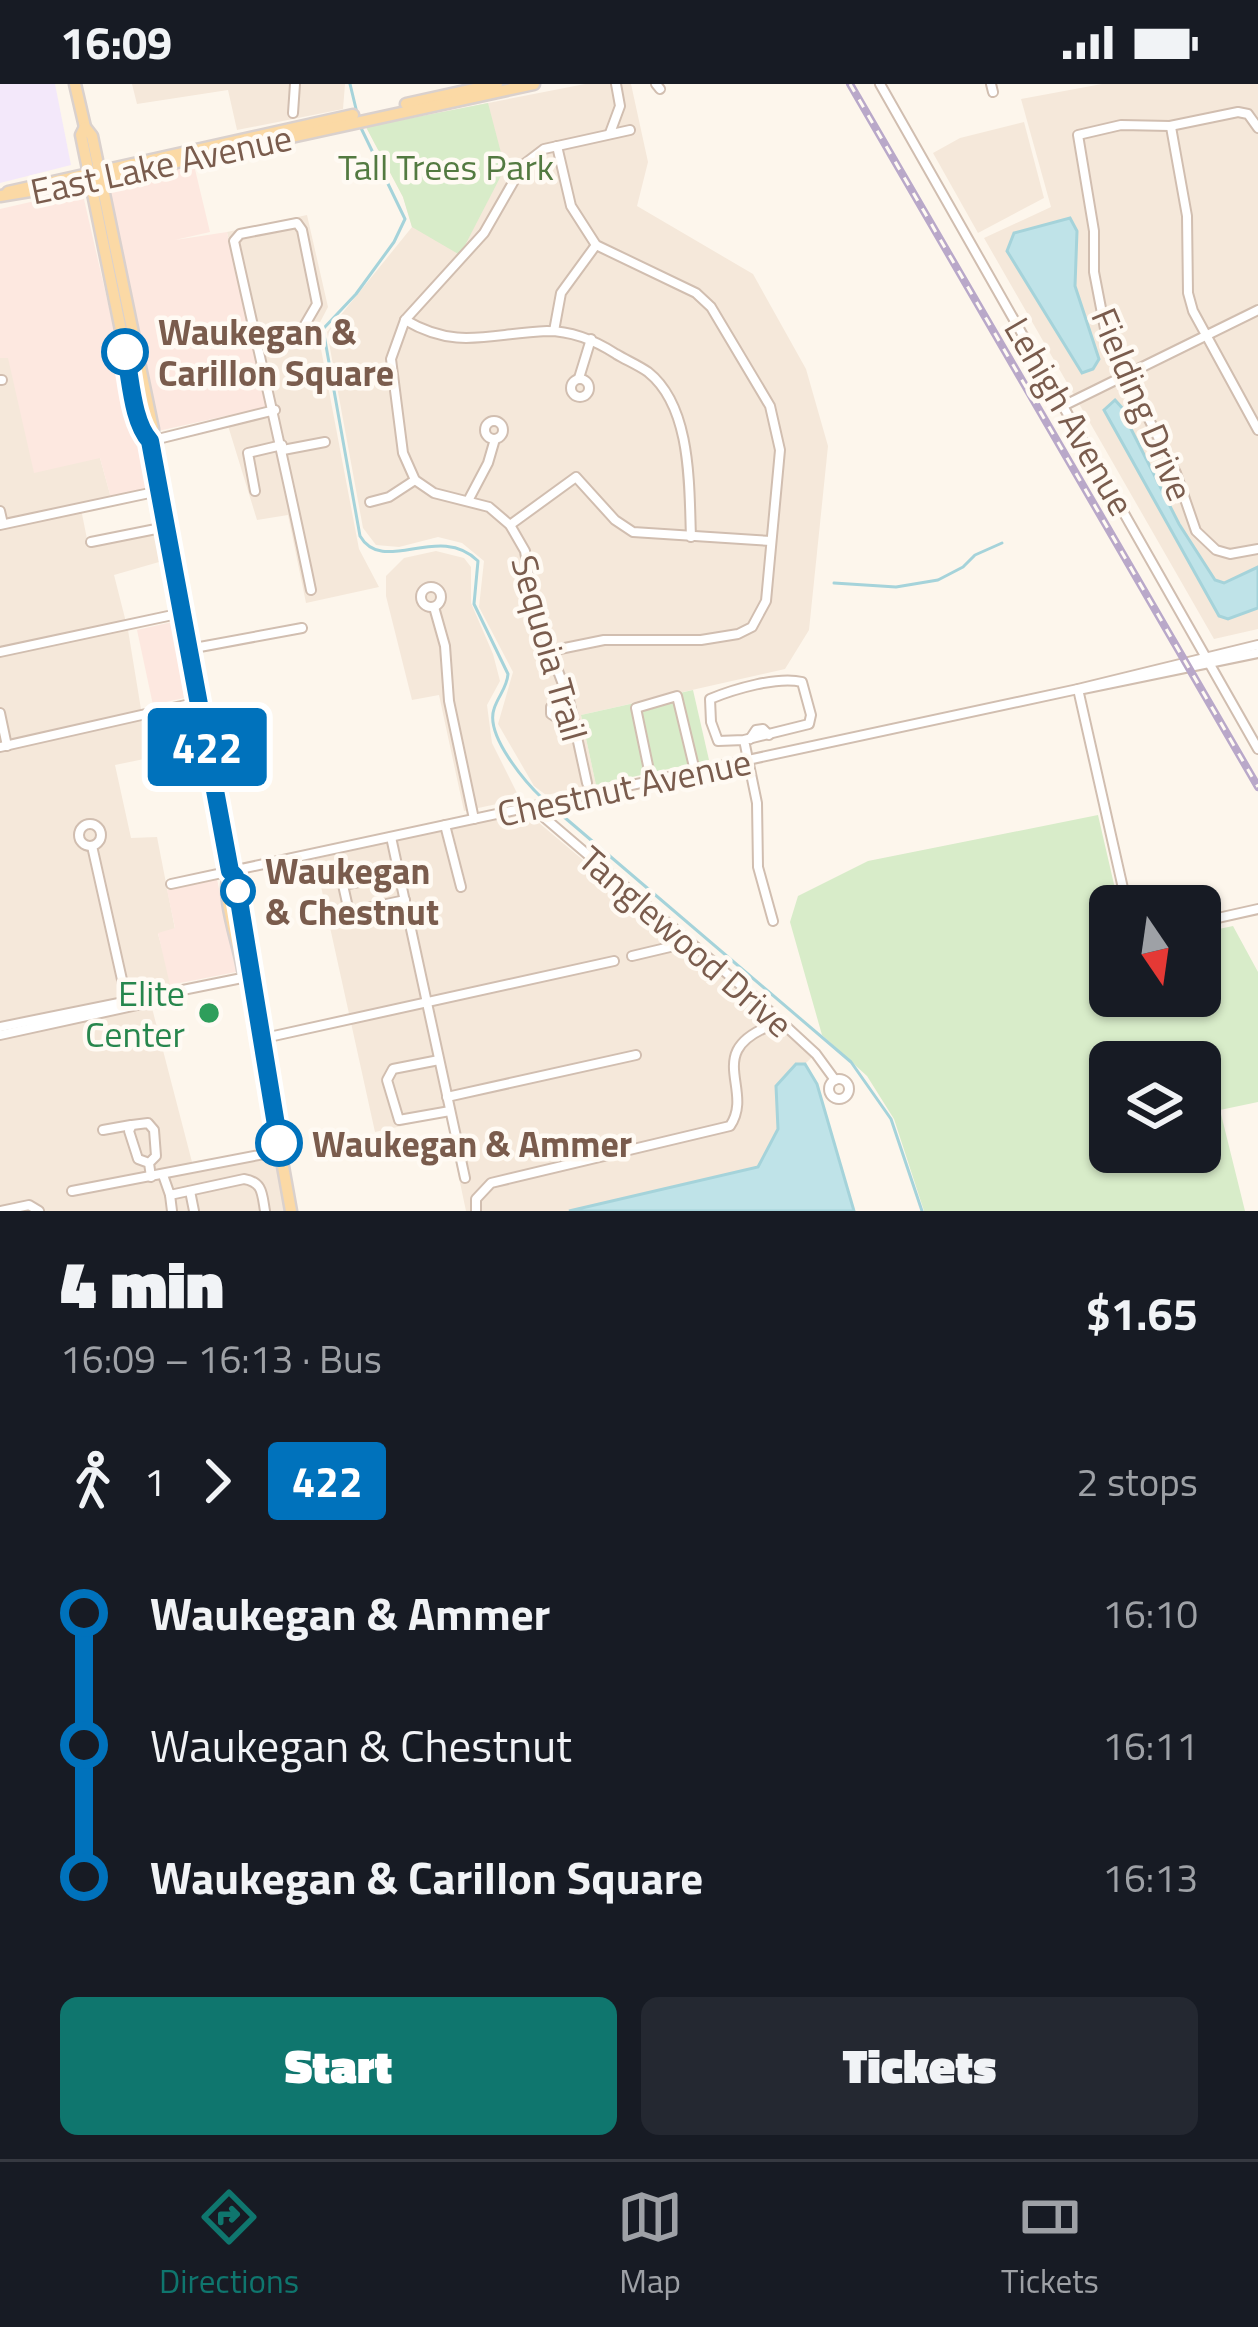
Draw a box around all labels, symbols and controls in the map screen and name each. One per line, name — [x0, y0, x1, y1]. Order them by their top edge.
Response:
text: 16:09 — [60, 8, 172, 76]
street label: East Lake Avenue — [25, 109, 297, 219]
park label: Tall Trees Park — [338, 139, 554, 194]
street label: Fielding Drive — [1078, 299, 1208, 509]
place label: Waukegan & Carillon Square — [158, 304, 394, 400]
street label: Lehigh Avenue — [991, 307, 1149, 525]
marker: Waukegan & Carillon Square — [103, 330, 147, 374]
street label: Sequoia Trail — [497, 549, 603, 747]
line badge: 422 — [138, 708, 276, 786]
text: 422 — [172, 715, 242, 779]
street label: Chestnut Avenue — [492, 733, 756, 841]
street label: Tanglewood Drive — [566, 832, 806, 1050]
place label: Waukegan & Chestnut — [265, 843, 439, 939]
marker: Waukegan & Chestnut — [222, 875, 254, 907]
north arrow — [1089, 885, 1221, 1017]
map controls — [1089, 885, 1221, 1173]
place label: Elite Center — [85, 965, 185, 1061]
marker: Elite Center — [196, 1000, 222, 1026]
button: layers — [1089, 1041, 1221, 1173]
place label: Waukegan & Ammer — [312, 1116, 632, 1171]
marker: Waukegan & Ammer — [257, 1121, 301, 1165]
text: 4 min — [60, 1233, 224, 1334]
text: $1.65 — [1086, 1279, 1198, 1347]
text: 16:09 – 16:13 · Bus — [60, 1329, 382, 1388]
icon: walk — [60, 1448, 126, 1514]
icon: forward — [184, 1448, 250, 1514]
text: 422 — [292, 1449, 362, 1513]
text: 1 — [144, 1452, 166, 1511]
text: 2 stops — [1076, 1452, 1198, 1511]
text: Waukegan & Ammer — [150, 1579, 550, 1647]
text: 16:10 — [1102, 1584, 1198, 1643]
text: Waukegan & Chestnut — [150, 1711, 572, 1779]
text: 16:11 — [1102, 1716, 1198, 1775]
text: Waukegan & Carillon Square — [150, 1843, 703, 1911]
text: 16:13 — [1102, 1848, 1198, 1907]
button: Start — [60, 1997, 617, 2135]
button: Tickets — [641, 1997, 1198, 2135]
tab: Directions — [159, 2184, 299, 2306]
tab: Map — [617, 2184, 683, 2306]
tab: Tickets — [1001, 2184, 1099, 2306]

